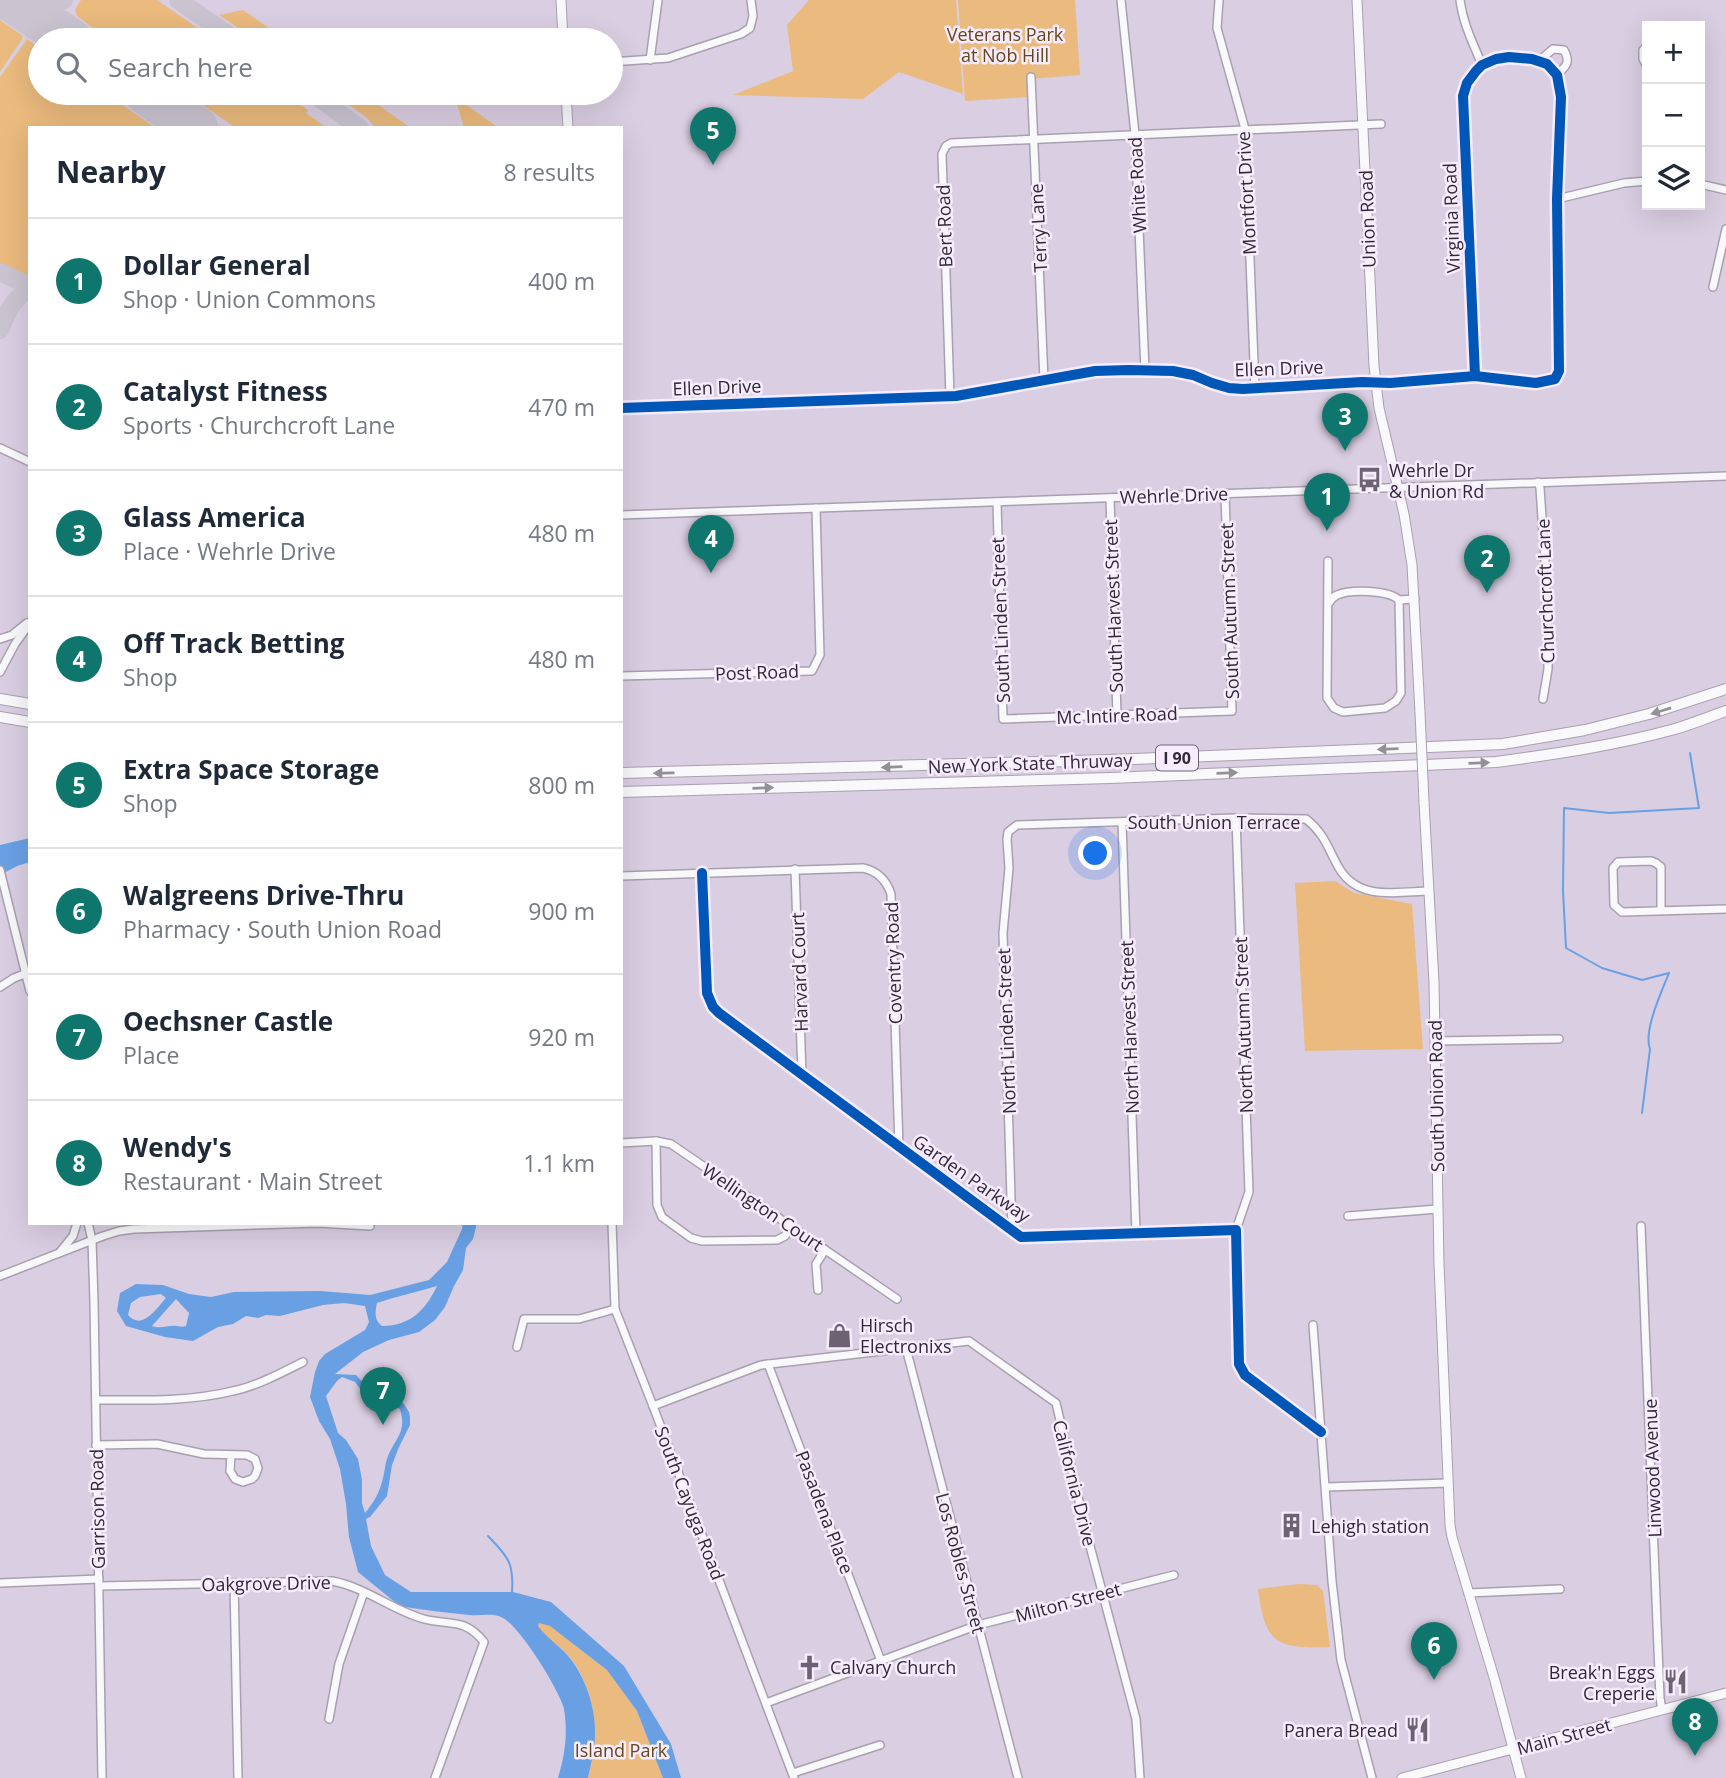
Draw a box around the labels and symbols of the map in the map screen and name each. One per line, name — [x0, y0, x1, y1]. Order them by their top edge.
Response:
park label: Veterans Park at Nob Hill — [947, 22, 1064, 67]
pin: 5 — [690, 107, 736, 165]
street label: Montfort Drive — [1231, 131, 1261, 255]
street label: White Road — [1122, 136, 1152, 234]
street label: Virginia Road — [1437, 163, 1465, 273]
street label: Union Road — [1353, 170, 1381, 268]
street label: Terry Lane — [1024, 183, 1052, 273]
street label: Bert Road — [931, 184, 957, 268]
street label: Ellen Drive — [1234, 354, 1324, 382]
street label: Ellen Drive — [672, 373, 762, 401]
pin: 3 — [1322, 393, 1368, 451]
place label: Wehrle Dr & Union Rd — [1389, 458, 1484, 503]
bus stop icon: Wehrle Dr & Union Rd — [1355, 466, 1383, 494]
pin: 1 — [1304, 473, 1350, 531]
street label: Wehrle Drive — [1119, 481, 1229, 509]
pin: 4 — [688, 515, 734, 573]
street label: Churchcroft Lane — [1530, 518, 1560, 664]
street label: South Harvest Street — [1098, 519, 1128, 693]
street label: South Autumn Street — [1214, 522, 1244, 700]
pin: 2 — [1464, 535, 1510, 593]
street label: South Linden Street — [985, 537, 1015, 703]
street label: Post Road — [714, 659, 800, 685]
street label: Mc Intire Road — [1056, 701, 1178, 729]
one-way arrow — [1651, 706, 1672, 716]
one-way arrow — [1377, 744, 1399, 755]
road number: I 90 — [1156, 746, 1198, 771]
street label: New York State Thruway — [927, 747, 1134, 779]
one-way arrow — [1468, 757, 1490, 768]
one-way arrow — [881, 761, 903, 772]
one-way arrow — [653, 767, 675, 778]
one-way arrow — [1216, 767, 1238, 779]
one-way arrow — [752, 782, 774, 793]
street label: South Union Terrace — [1128, 810, 1300, 834]
your location — [1078, 836, 1112, 870]
street label: Coventry Road — [879, 901, 907, 1025]
street label: Harvard Court — [785, 912, 813, 1032]
street label: North Autumn Street — [1228, 936, 1258, 1114]
street label: North Harvest Street — [1114, 940, 1144, 1114]
street label: North Linden Street — [991, 948, 1021, 1114]
street label: South Union Road — [1423, 1020, 1449, 1172]
street label: Garden Parkway — [909, 1129, 1036, 1228]
street label: Wellington Court — [698, 1158, 828, 1256]
place label: Hirsch Electronixs — [860, 1313, 951, 1358]
shop icon: Hirsch Electronixs — [826, 1321, 854, 1349]
pin: 7 — [360, 1367, 406, 1425]
street label: Linwood Avenue — [1638, 1398, 1666, 1538]
street label: California Drive — [1048, 1418, 1102, 1548]
street label: South Cayuga Road — [650, 1423, 730, 1583]
street label: Pasadena Place — [790, 1447, 860, 1577]
street label: Garrison Road — [84, 1449, 110, 1569]
street label: Los Robles Street — [931, 1490, 991, 1636]
building icon: Lehigh station — [1277, 1512, 1305, 1540]
place label: Lehigh station — [1311, 1514, 1429, 1538]
street label: Oakgrove Drive — [201, 1570, 331, 1596]
street label: Milton Street — [1012, 1576, 1124, 1628]
pin: 6 — [1411, 1622, 1457, 1680]
church icon: Calvary Church — [796, 1653, 824, 1681]
place label: Calvary Church — [830, 1655, 956, 1679]
place label: Break'n Eggs Creperie — [1549, 1660, 1655, 1705]
restaurant icon: Break'n Eggs Creperie — [1661, 1668, 1689, 1696]
pin: 8 — [1672, 1698, 1718, 1756]
street label: Main Street — [1514, 1712, 1614, 1760]
restaurant icon: Panera Bread — [1404, 1716, 1432, 1744]
place label: Panera Bread — [1284, 1718, 1398, 1742]
park label: Island Park — [575, 1738, 668, 1762]

